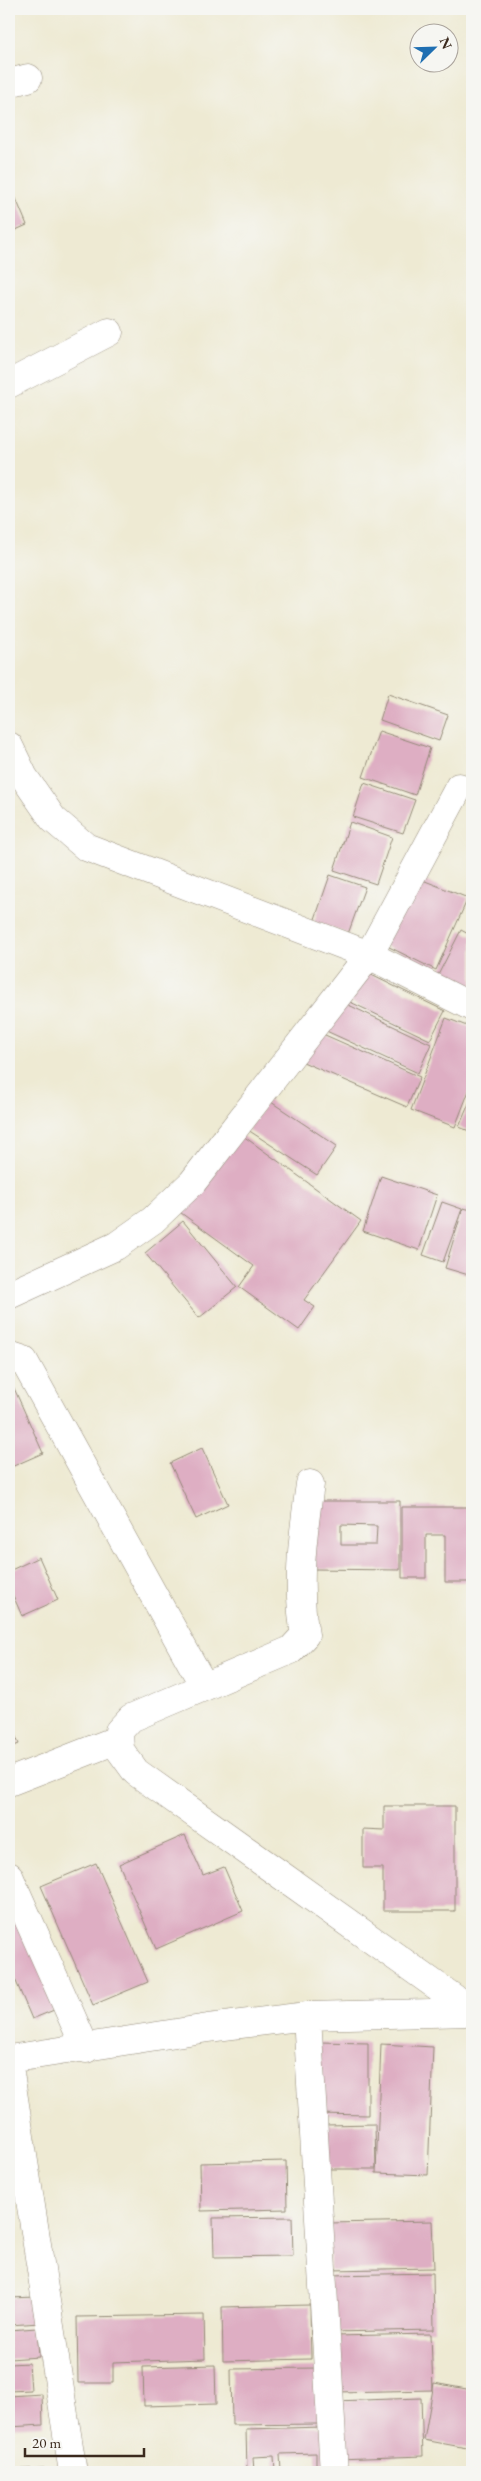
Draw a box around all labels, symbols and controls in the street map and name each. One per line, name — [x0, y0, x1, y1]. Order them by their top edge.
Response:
north arrow — [408, 22, 458, 72]
text: N — [435, 34, 457, 52]
scale bar — [25, 2426, 144, 2458]
text: 20 m — [32, 2433, 61, 2452]

